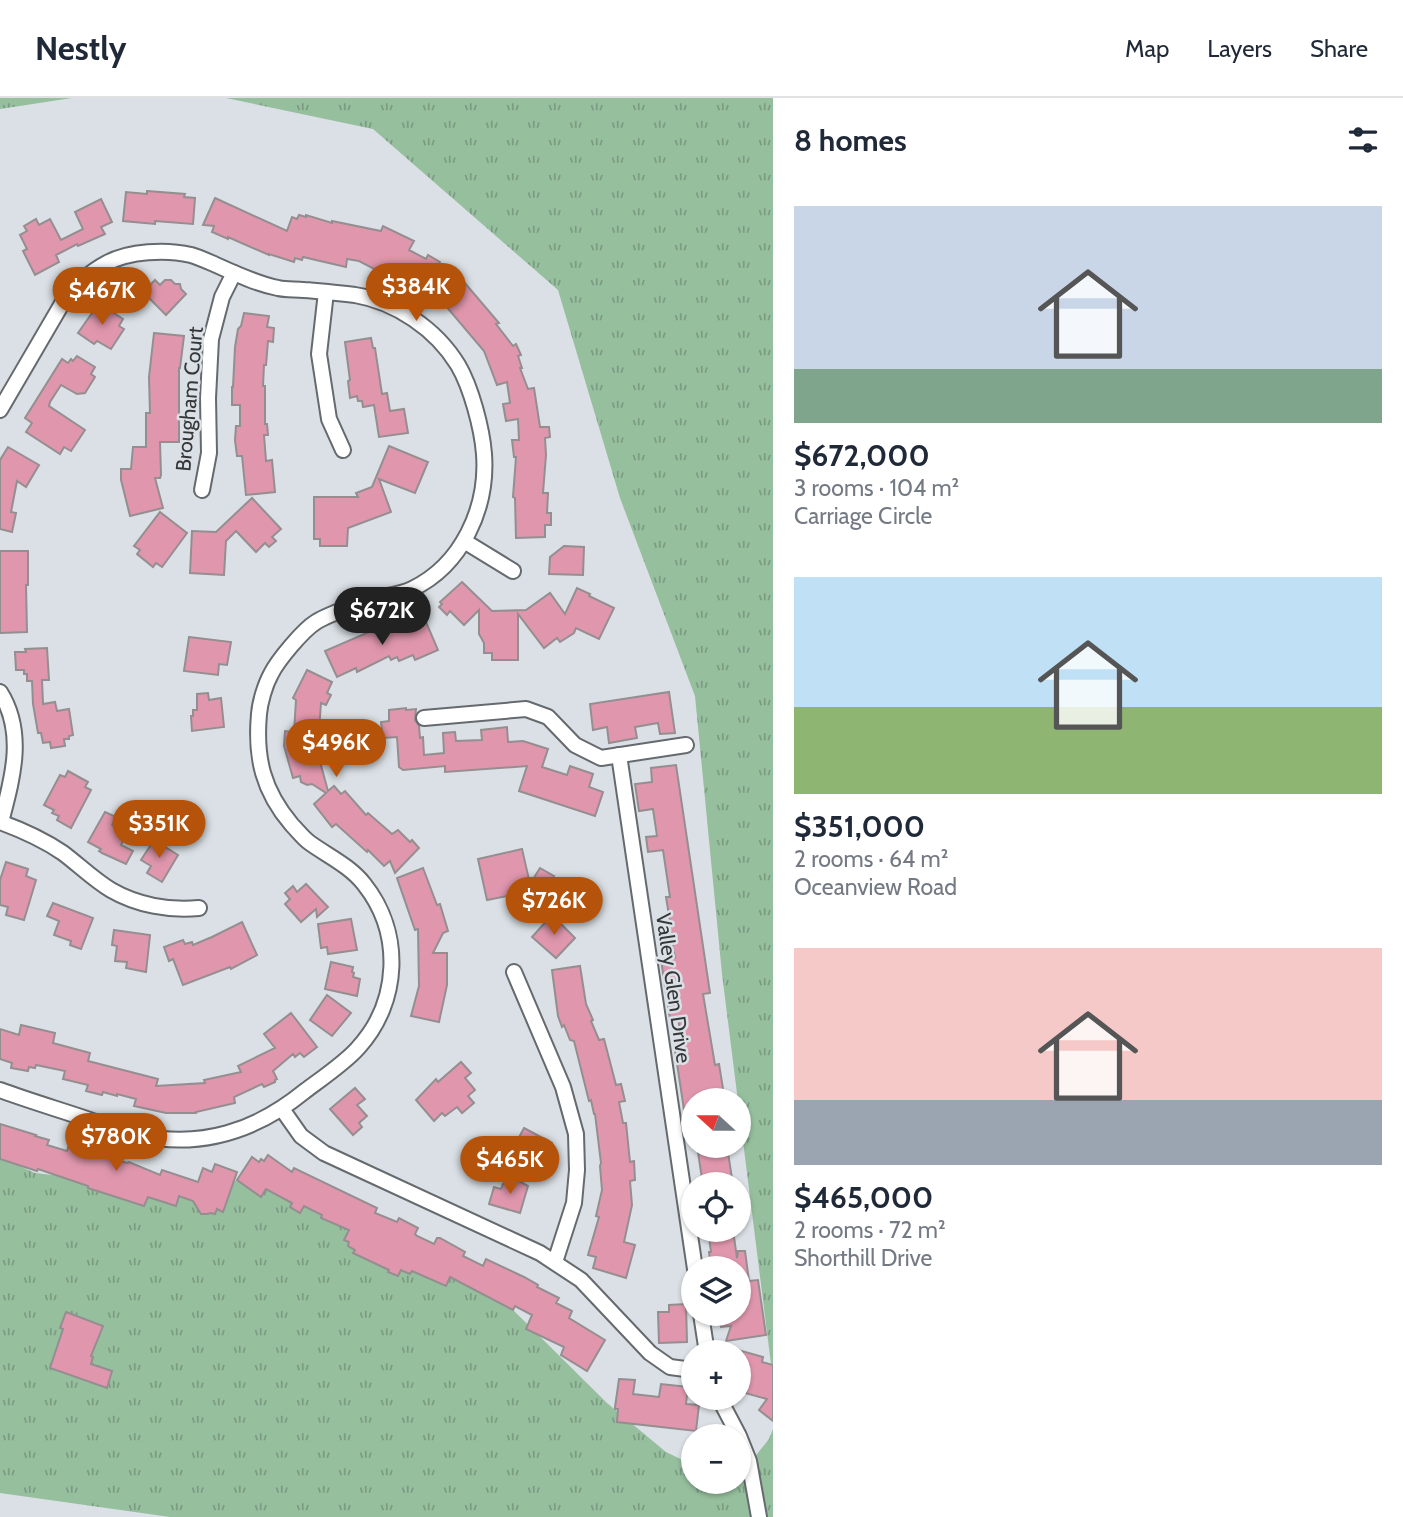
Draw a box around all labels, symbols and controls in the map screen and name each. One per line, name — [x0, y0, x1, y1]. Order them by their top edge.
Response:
text: Nestly — [35, 28, 126, 68]
text: Map — [1125, 34, 1169, 63]
text: Layers — [1207, 34, 1272, 63]
text: Share — [1310, 34, 1368, 63]
icon: filters — [1344, 121, 1382, 159]
text: 8 homes — [794, 122, 907, 159]
icon: home — [1025, 251, 1151, 377]
pin: $384K — [367, 264, 465, 323]
pin: $467K — [53, 268, 151, 327]
text: $384K — [382, 272, 450, 300]
text: $467K — [69, 276, 135, 304]
street label: Brougham Court — [170, 326, 208, 472]
text: $672,000 — [794, 437, 930, 474]
text: 3 rooms · 104 m² — [794, 474, 959, 502]
text: Carriage Circle — [794, 502, 932, 530]
pin: $672K — [333, 588, 431, 647]
text: $672K — [350, 596, 414, 624]
icon: home — [1025, 622, 1151, 748]
pin: $496K — [287, 720, 385, 779]
text: $496K — [302, 728, 370, 756]
pin: $351K — [110, 800, 208, 860]
text: $351,000 — [794, 808, 925, 845]
text: $351K — [129, 809, 190, 837]
text: 2 rooms · 64 m² — [794, 845, 948, 873]
text: Oceanview Road — [794, 873, 957, 901]
pin: $726K — [505, 878, 603, 937]
text: $726K — [522, 886, 586, 914]
street label: Valley Glen Drive — [651, 911, 697, 1065]
icon: home — [1025, 993, 1151, 1119]
north arrow — [681, 1088, 751, 1158]
map controls — [681, 1088, 751, 1494]
pin: $780K — [67, 1114, 165, 1173]
text: $780K — [81, 1122, 151, 1150]
pin: $465K — [461, 1136, 559, 1196]
text: $465K — [476, 1145, 544, 1173]
button: locate — [681, 1172, 751, 1242]
text: $465,000 — [794, 1179, 933, 1216]
text: 2 rooms · 72 m² — [794, 1216, 946, 1244]
text: Shorthill Drive — [794, 1244, 932, 1272]
button: layers — [681, 1256, 751, 1326]
button: + — [681, 1340, 751, 1410]
button: − — [681, 1424, 751, 1494]

